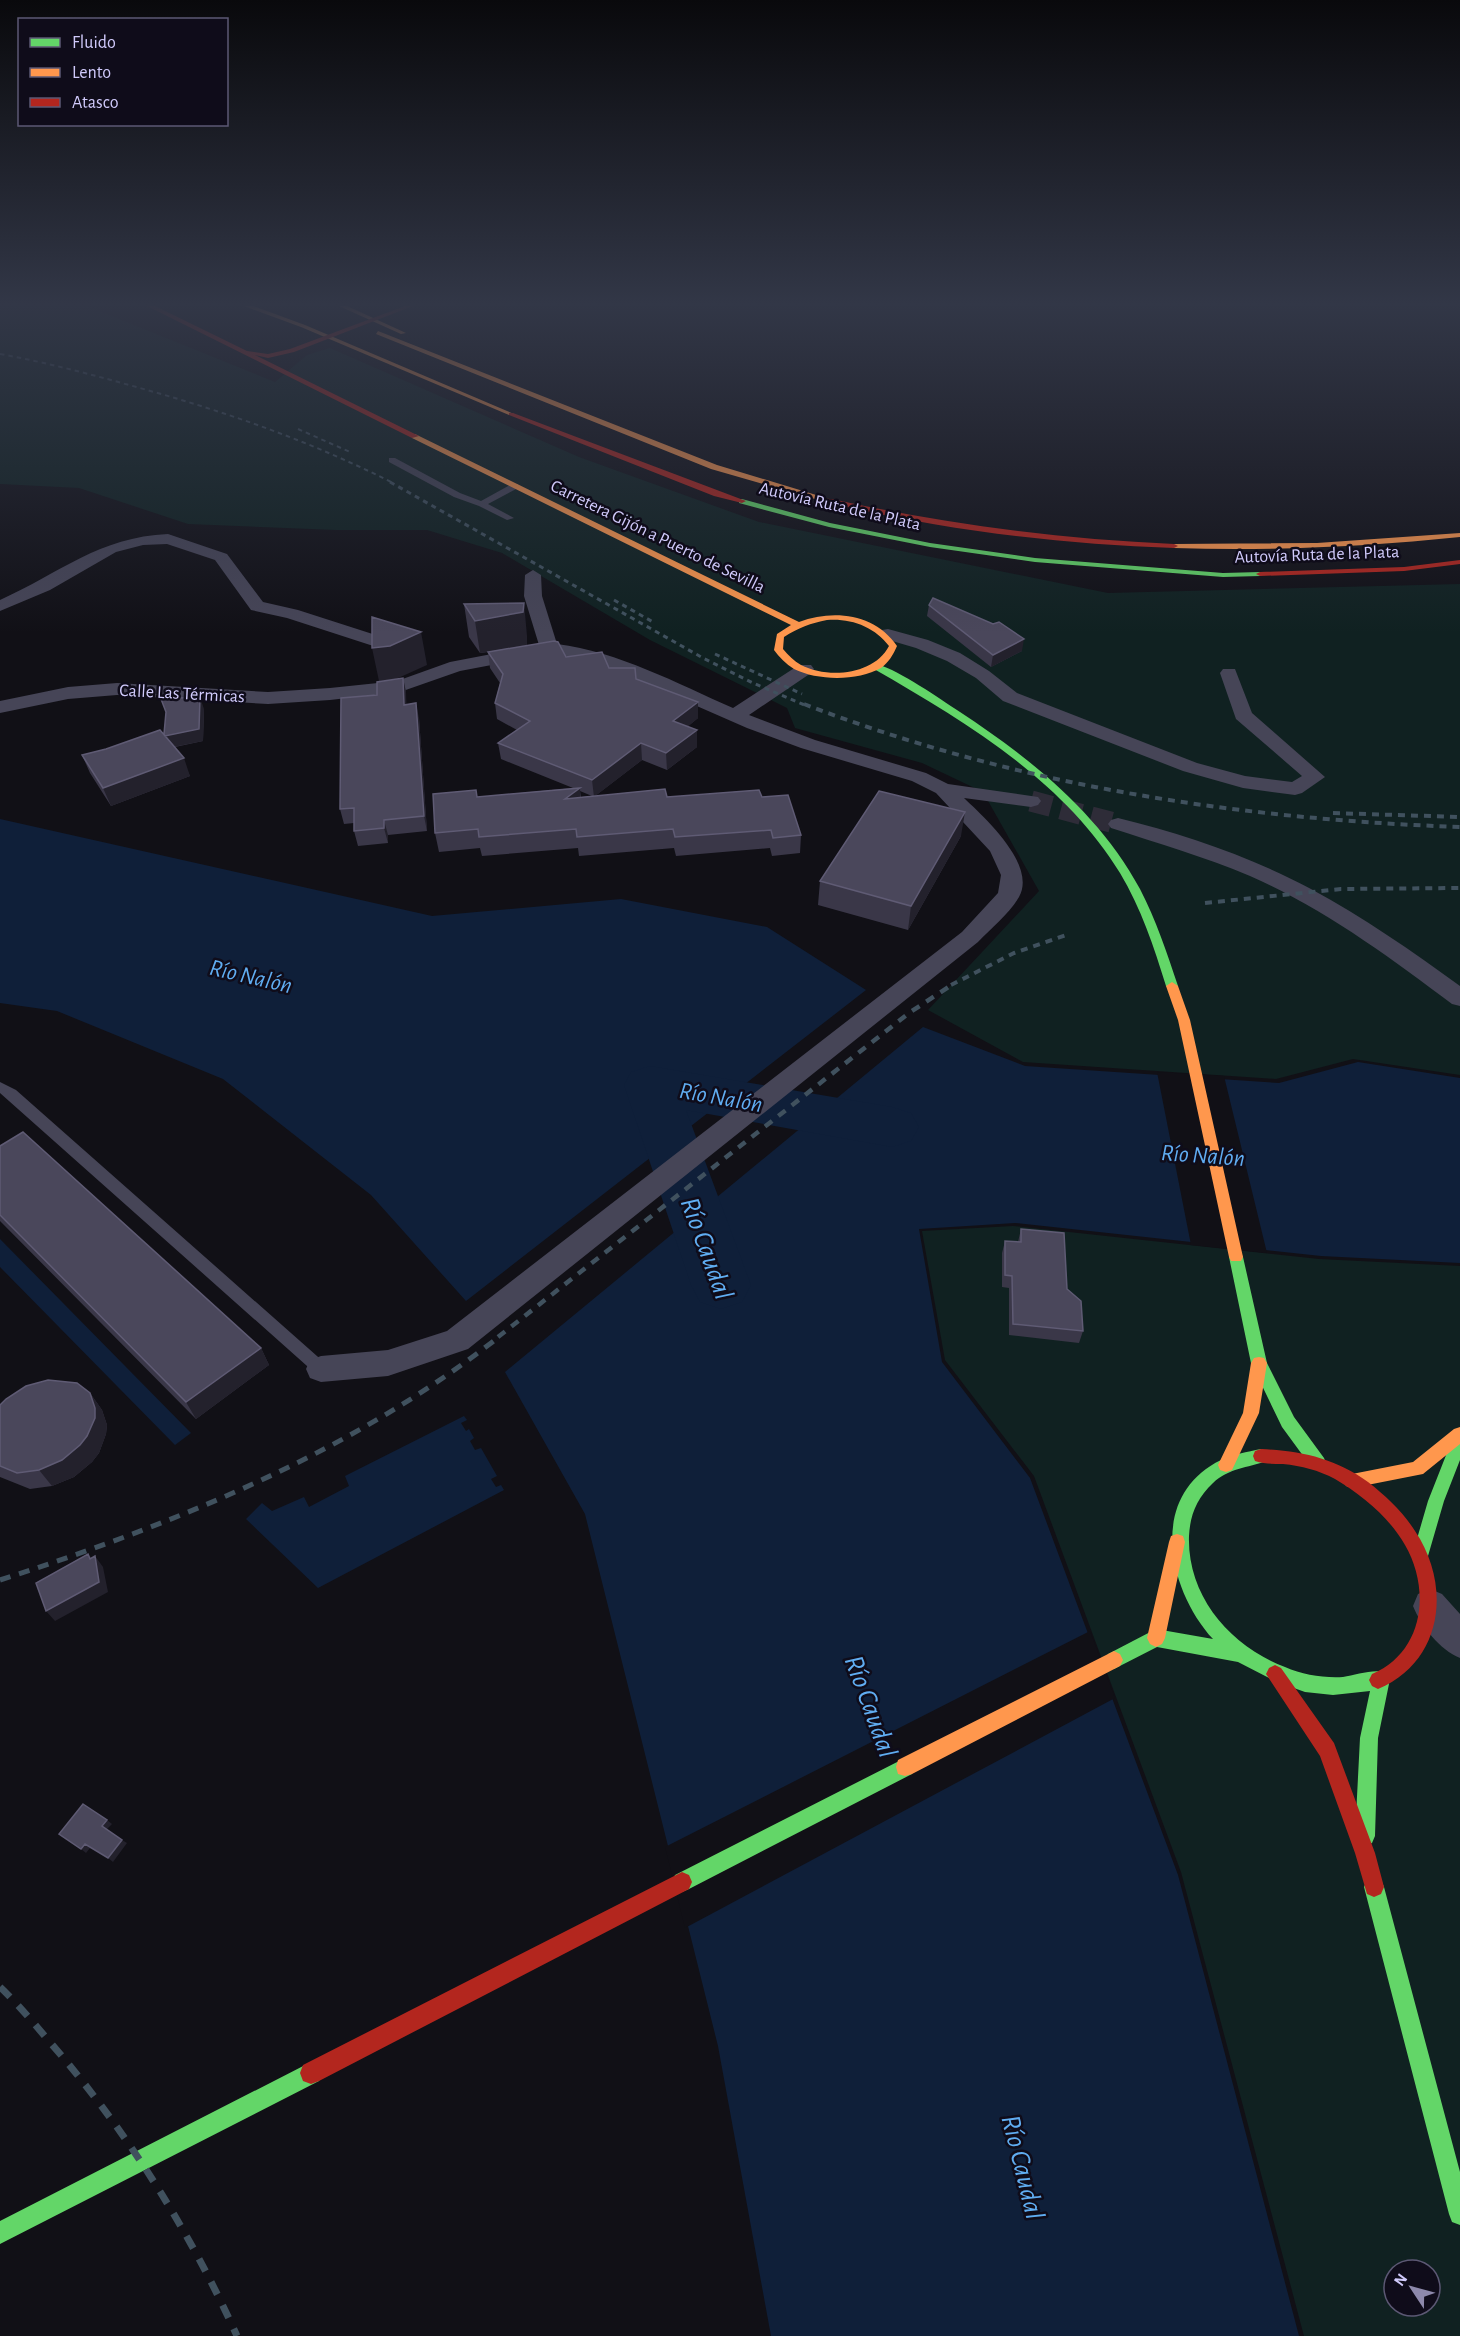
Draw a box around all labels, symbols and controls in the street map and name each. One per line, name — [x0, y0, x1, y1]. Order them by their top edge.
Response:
legend — [18, 18, 228, 126]
text: Fluido — [72, 34, 116, 52]
text: Lento — [72, 64, 111, 82]
text: Atasco — [72, 94, 119, 112]
street label: Carretera Gijón a Puerto de Sevilla — [548, 477, 768, 597]
street label: Autovía Ruta de la Plata — [757, 480, 922, 534]
street label: Autovía Ruta de la Plata — [1234, 543, 1400, 567]
street label: Calle Las Térmicas — [119, 682, 245, 706]
water label: Río Nalón — [207, 956, 294, 998]
water label: Río Nalón — [677, 1079, 764, 1117]
water label: Río Nalón — [1160, 1141, 1246, 1171]
water label: Río Caudal — [675, 1194, 738, 1304]
water label: Río Caudal — [839, 1652, 902, 1762]
water label: Río Caudal — [996, 2112, 1049, 2223]
north arrow — [1382, 2258, 1442, 2318]
text: N — [1391, 2271, 1410, 2289]

